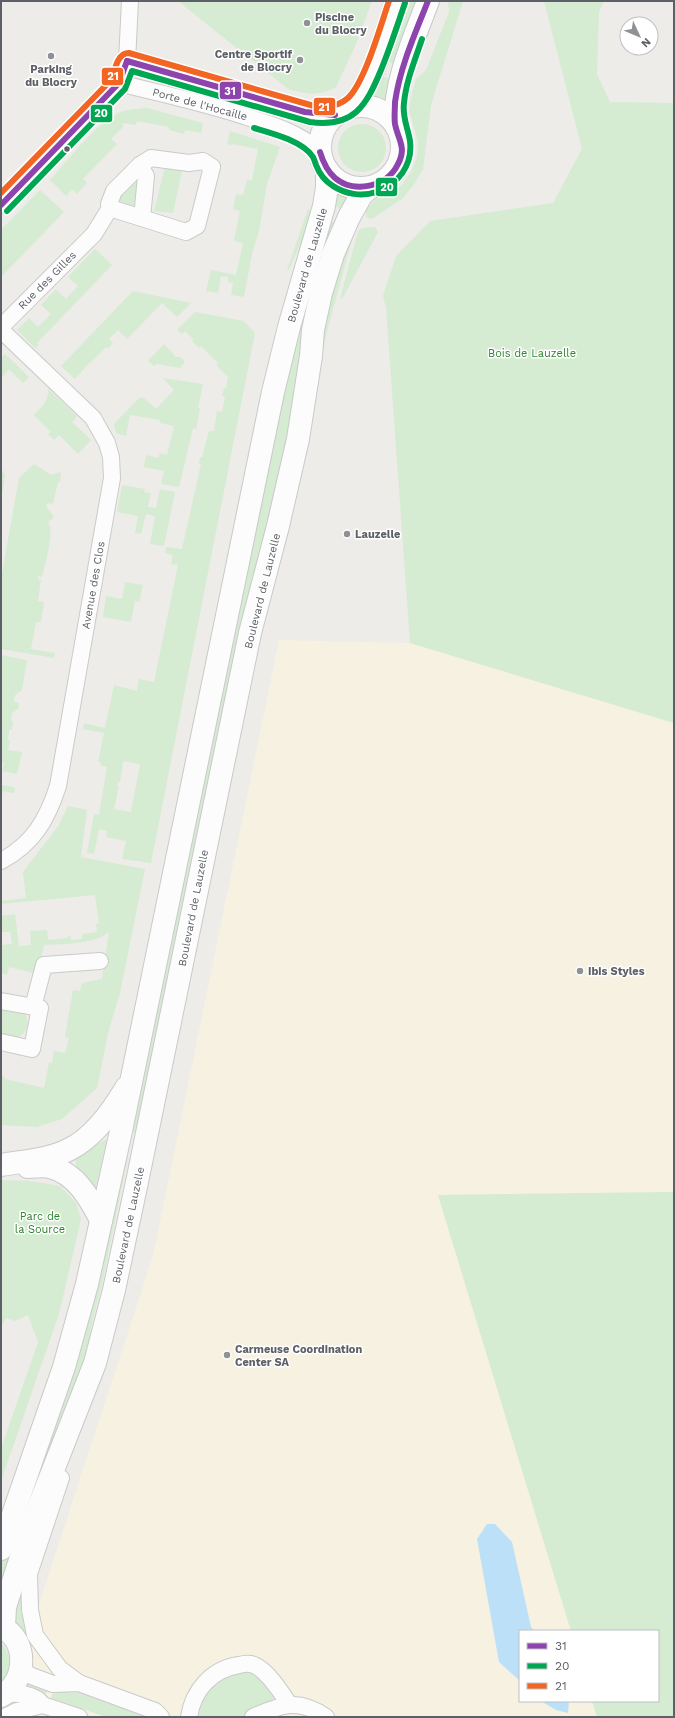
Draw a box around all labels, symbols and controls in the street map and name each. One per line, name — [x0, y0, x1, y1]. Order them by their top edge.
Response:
place label: Piscine du Blocry — [315, 11, 368, 37]
north arrow — [619, 16, 659, 56]
marker: Piscine du Blocry — [302, 18, 312, 28]
text: N — [638, 35, 653, 50]
place label: Centre Sportif de Blocry — [215, 48, 293, 74]
marker: Parking du Blocry — [46, 51, 56, 61]
marker: Centre Sportif de Blocry — [295, 55, 305, 65]
place label: Parking du Blocry — [25, 63, 78, 89]
line badge: 21 — [101, 67, 124, 86]
text: 21 — [107, 70, 119, 83]
line badge: 31 — [219, 81, 242, 100]
text: 31 — [224, 85, 236, 98]
street label: Porte de l'Hocaille — [151, 86, 249, 123]
line badge: 21 — [313, 97, 336, 116]
text: 21 — [318, 101, 330, 114]
line badge: 20 — [90, 104, 113, 123]
text: 20 — [94, 107, 108, 120]
unlabelled marker — [62, 144, 72, 154]
line badge: 20 — [375, 177, 398, 197]
text: 20 — [380, 181, 394, 194]
street label: Boulevard de Lauzelle — [285, 206, 330, 324]
street label: Rue des Gilles — [16, 249, 79, 312]
park label: Bois de Lauzelle — [488, 347, 576, 360]
place label: Lauzelle — [355, 528, 400, 541]
marker: Lauzelle — [342, 529, 352, 539]
street label: Boulevard de Lauzelle — [242, 532, 283, 650]
street label: Avenue des Clos — [79, 540, 108, 630]
street label: Boulevard de Lauzelle — [176, 849, 211, 968]
place label: Ibis Styles — [588, 965, 645, 978]
marker: Ibis Styles — [575, 966, 585, 976]
street label: Boulevard de Lauzelle — [110, 1166, 147, 1285]
park label: Parc de la Source — [15, 1210, 65, 1236]
place label: Carmeuse Coordination Center SA — [235, 1343, 362, 1369]
marker: Carmeuse Coordination Center SA — [222, 1350, 232, 1360]
legend — [519, 1630, 659, 1702]
text: 31 — [555, 1639, 567, 1653]
text: 20 — [555, 1659, 569, 1673]
text: 21 — [555, 1679, 567, 1693]

